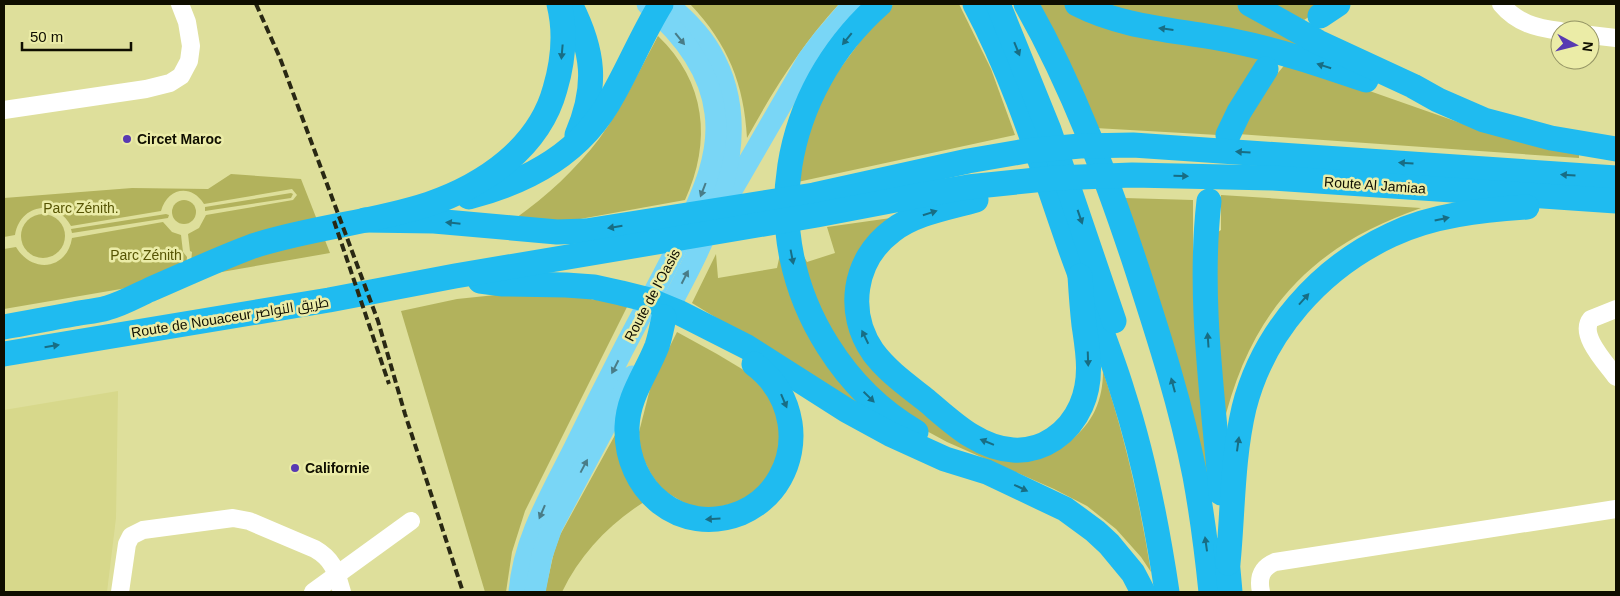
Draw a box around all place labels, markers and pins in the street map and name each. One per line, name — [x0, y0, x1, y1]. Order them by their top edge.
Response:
place label: Circet Maroc — [137, 131, 222, 147]
marker: Circet Maroc — [121, 133, 133, 145]
place label: Californie — [305, 460, 370, 476]
marker: Californie — [289, 462, 301, 474]

